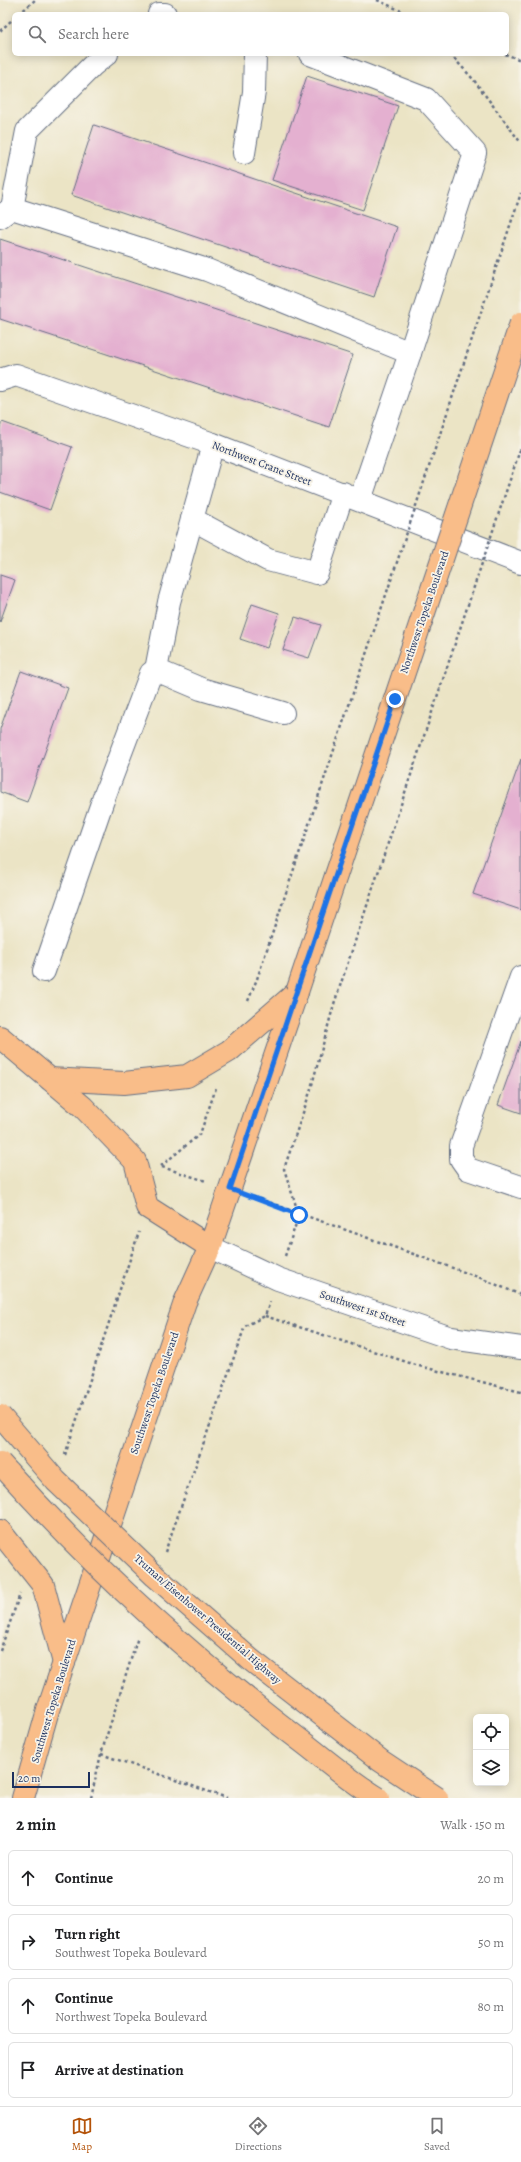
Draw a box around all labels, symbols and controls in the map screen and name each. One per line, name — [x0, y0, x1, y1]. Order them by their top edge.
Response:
search box — [12, 12, 509, 56]
icon: search — [26, 23, 48, 45]
text: Search here — [58, 24, 129, 44]
street label: Northwest Crane Street — [210, 438, 314, 490]
street label: Northwest Topeka Boulevard — [396, 549, 453, 676]
route end — [386, 690, 404, 708]
route start — [290, 1206, 308, 1224]
street label: Southwest 1st Street — [318, 1287, 408, 1330]
street label: Southwest Topeka Boulevard — [126, 1330, 183, 1456]
street label: Truman/Eisenhower Presidential Highway — [131, 1551, 285, 1688]
street label: Southwest Topeka Boulevard — [28, 1637, 79, 1765]
map controls — [473, 1714, 509, 1786]
button: locate — [473, 1714, 509, 1750]
button: layers — [473, 1750, 509, 1786]
scale bar — [12, 1770, 90, 1789]
text: 20 m — [18, 1771, 40, 1786]
text: 2 min — [16, 1813, 56, 1836]
text: Walk · 150 m — [440, 1816, 505, 1833]
icon: ahead — [17, 1867, 39, 1889]
text: Continue — [55, 1868, 113, 1888]
text: 20 m — [478, 1870, 504, 1887]
text: Turn right — [55, 1924, 120, 1944]
icon: right — [17, 1931, 39, 1953]
text: 50 m — [478, 1934, 504, 1951]
text: Southwest Topeka Boulevard — [55, 1944, 207, 1961]
text: Continue — [55, 1988, 113, 2008]
icon: ahead — [17, 1995, 39, 2017]
text: 80 m — [477, 1998, 504, 2015]
text: Northwest Topeka Boulevard — [55, 2008, 207, 2025]
icon: arrive — [17, 2059, 39, 2081]
text: Arrive at destination — [55, 2060, 184, 2080]
tab: Map — [71, 2115, 93, 2154]
tab: Directions — [235, 2115, 282, 2154]
tab: Saved — [424, 2115, 450, 2154]

